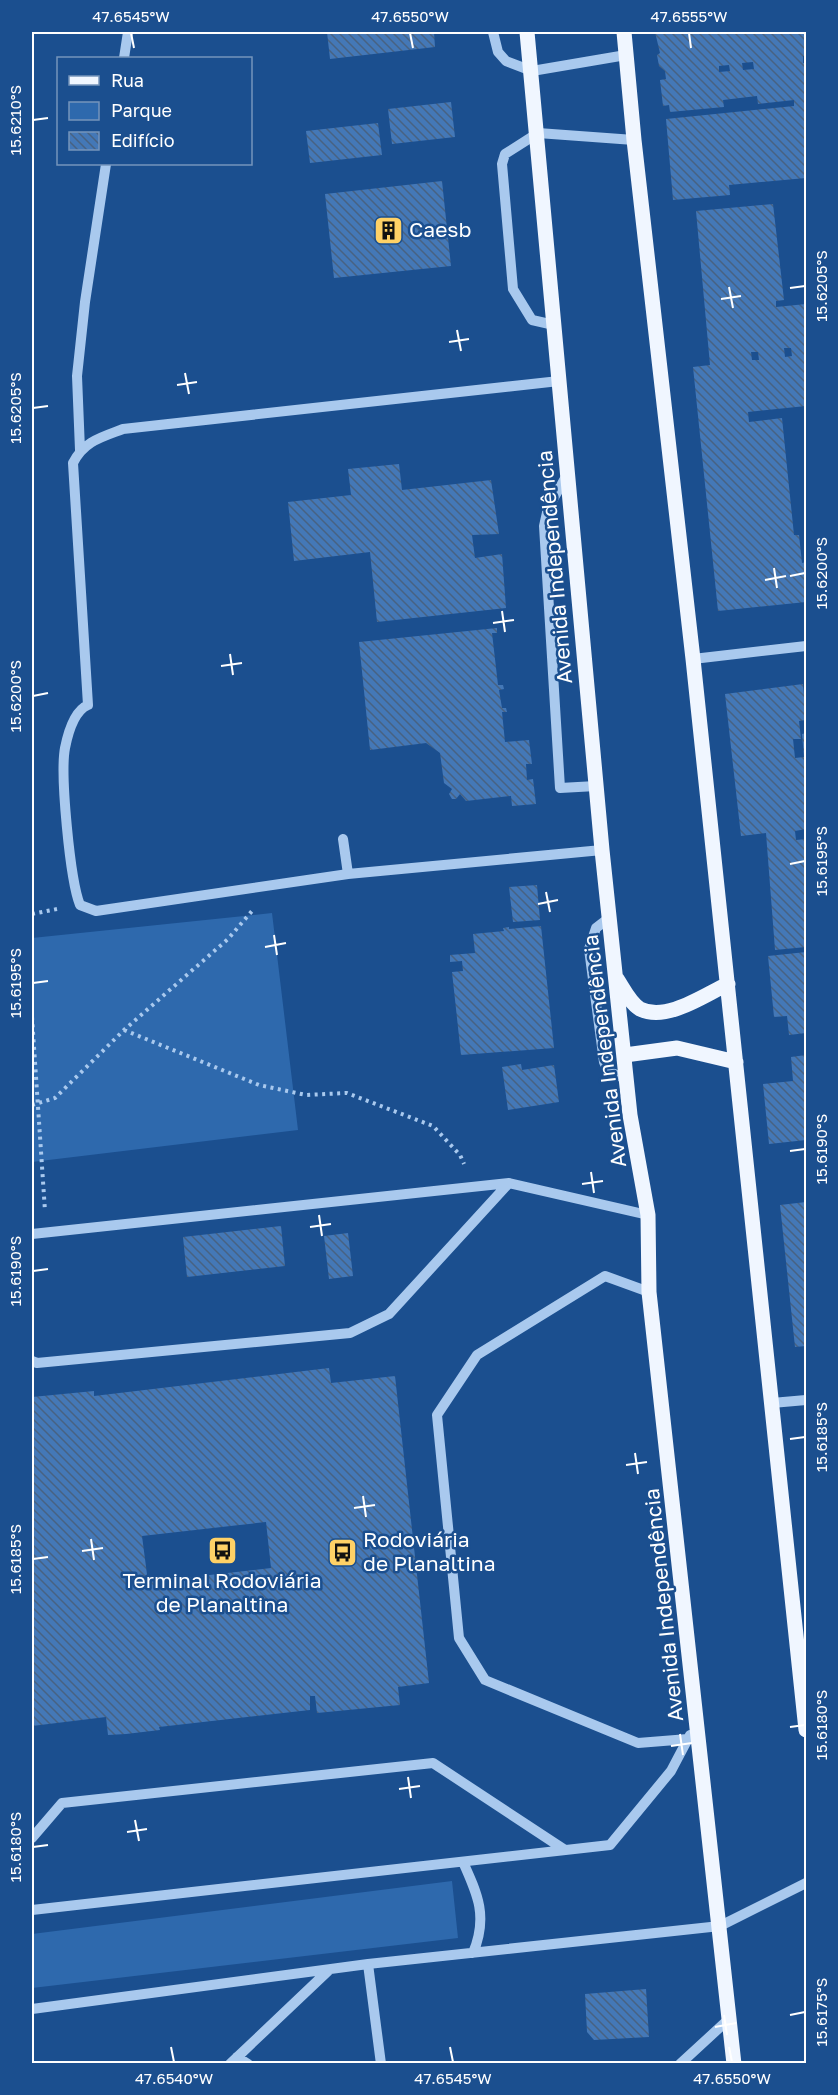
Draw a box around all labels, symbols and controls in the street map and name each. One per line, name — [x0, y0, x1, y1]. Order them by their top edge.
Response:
text: 47.6545°W — [92, 7, 170, 25]
text: 47.6550°W — [371, 7, 449, 25]
text: 47.6555°W — [650, 7, 728, 25]
legend — [57, 57, 252, 165]
text: Rua — [111, 69, 144, 91]
text: 15.6210°S — [6, 85, 24, 155]
text: Parque — [111, 99, 172, 121]
text: Edifício — [111, 129, 175, 151]
building icon: Caesb — [372, 214, 404, 246]
place label: Caesb — [409, 216, 471, 242]
text: 15.6205°S — [812, 250, 830, 322]
text: 15.6205°S — [6, 372, 24, 444]
street label: Avenida Independência — [531, 449, 577, 685]
text: 15.6200°S — [812, 537, 830, 609]
text: 15.6200°S — [6, 660, 24, 732]
text: 15.6195°S — [812, 826, 830, 896]
street label: Avenida Independência — [577, 933, 631, 1169]
text: 15.6195°S — [6, 948, 24, 1018]
text: 15.6190°S — [812, 1114, 830, 1184]
text: 15.6190°S — [6, 1236, 24, 1306]
text: 15.6185°S — [812, 1402, 830, 1472]
street label: Avenida Independência — [638, 1487, 688, 1723]
text: 15.6185°S — [6, 1524, 24, 1594]
place label: Rodoviária de Planaltina — [363, 1526, 496, 1576]
bus stop icon: Terminal Rodoviária de Planaltina — [206, 1534, 238, 1566]
bus stop icon: Rodoviária de Planaltina — [326, 1536, 358, 1568]
place label: Terminal Rodoviária de Planaltina — [122, 1567, 322, 1617]
text: 15.6180°S — [812, 1690, 830, 1760]
text: 15.6180°S — [6, 1812, 24, 1882]
text: 15.6175°S — [812, 1978, 830, 2046]
text: 47.6540°W — [135, 2069, 213, 2087]
text: 47.6545°W — [414, 2069, 492, 2087]
text: 47.6550°W — [693, 2069, 771, 2087]

